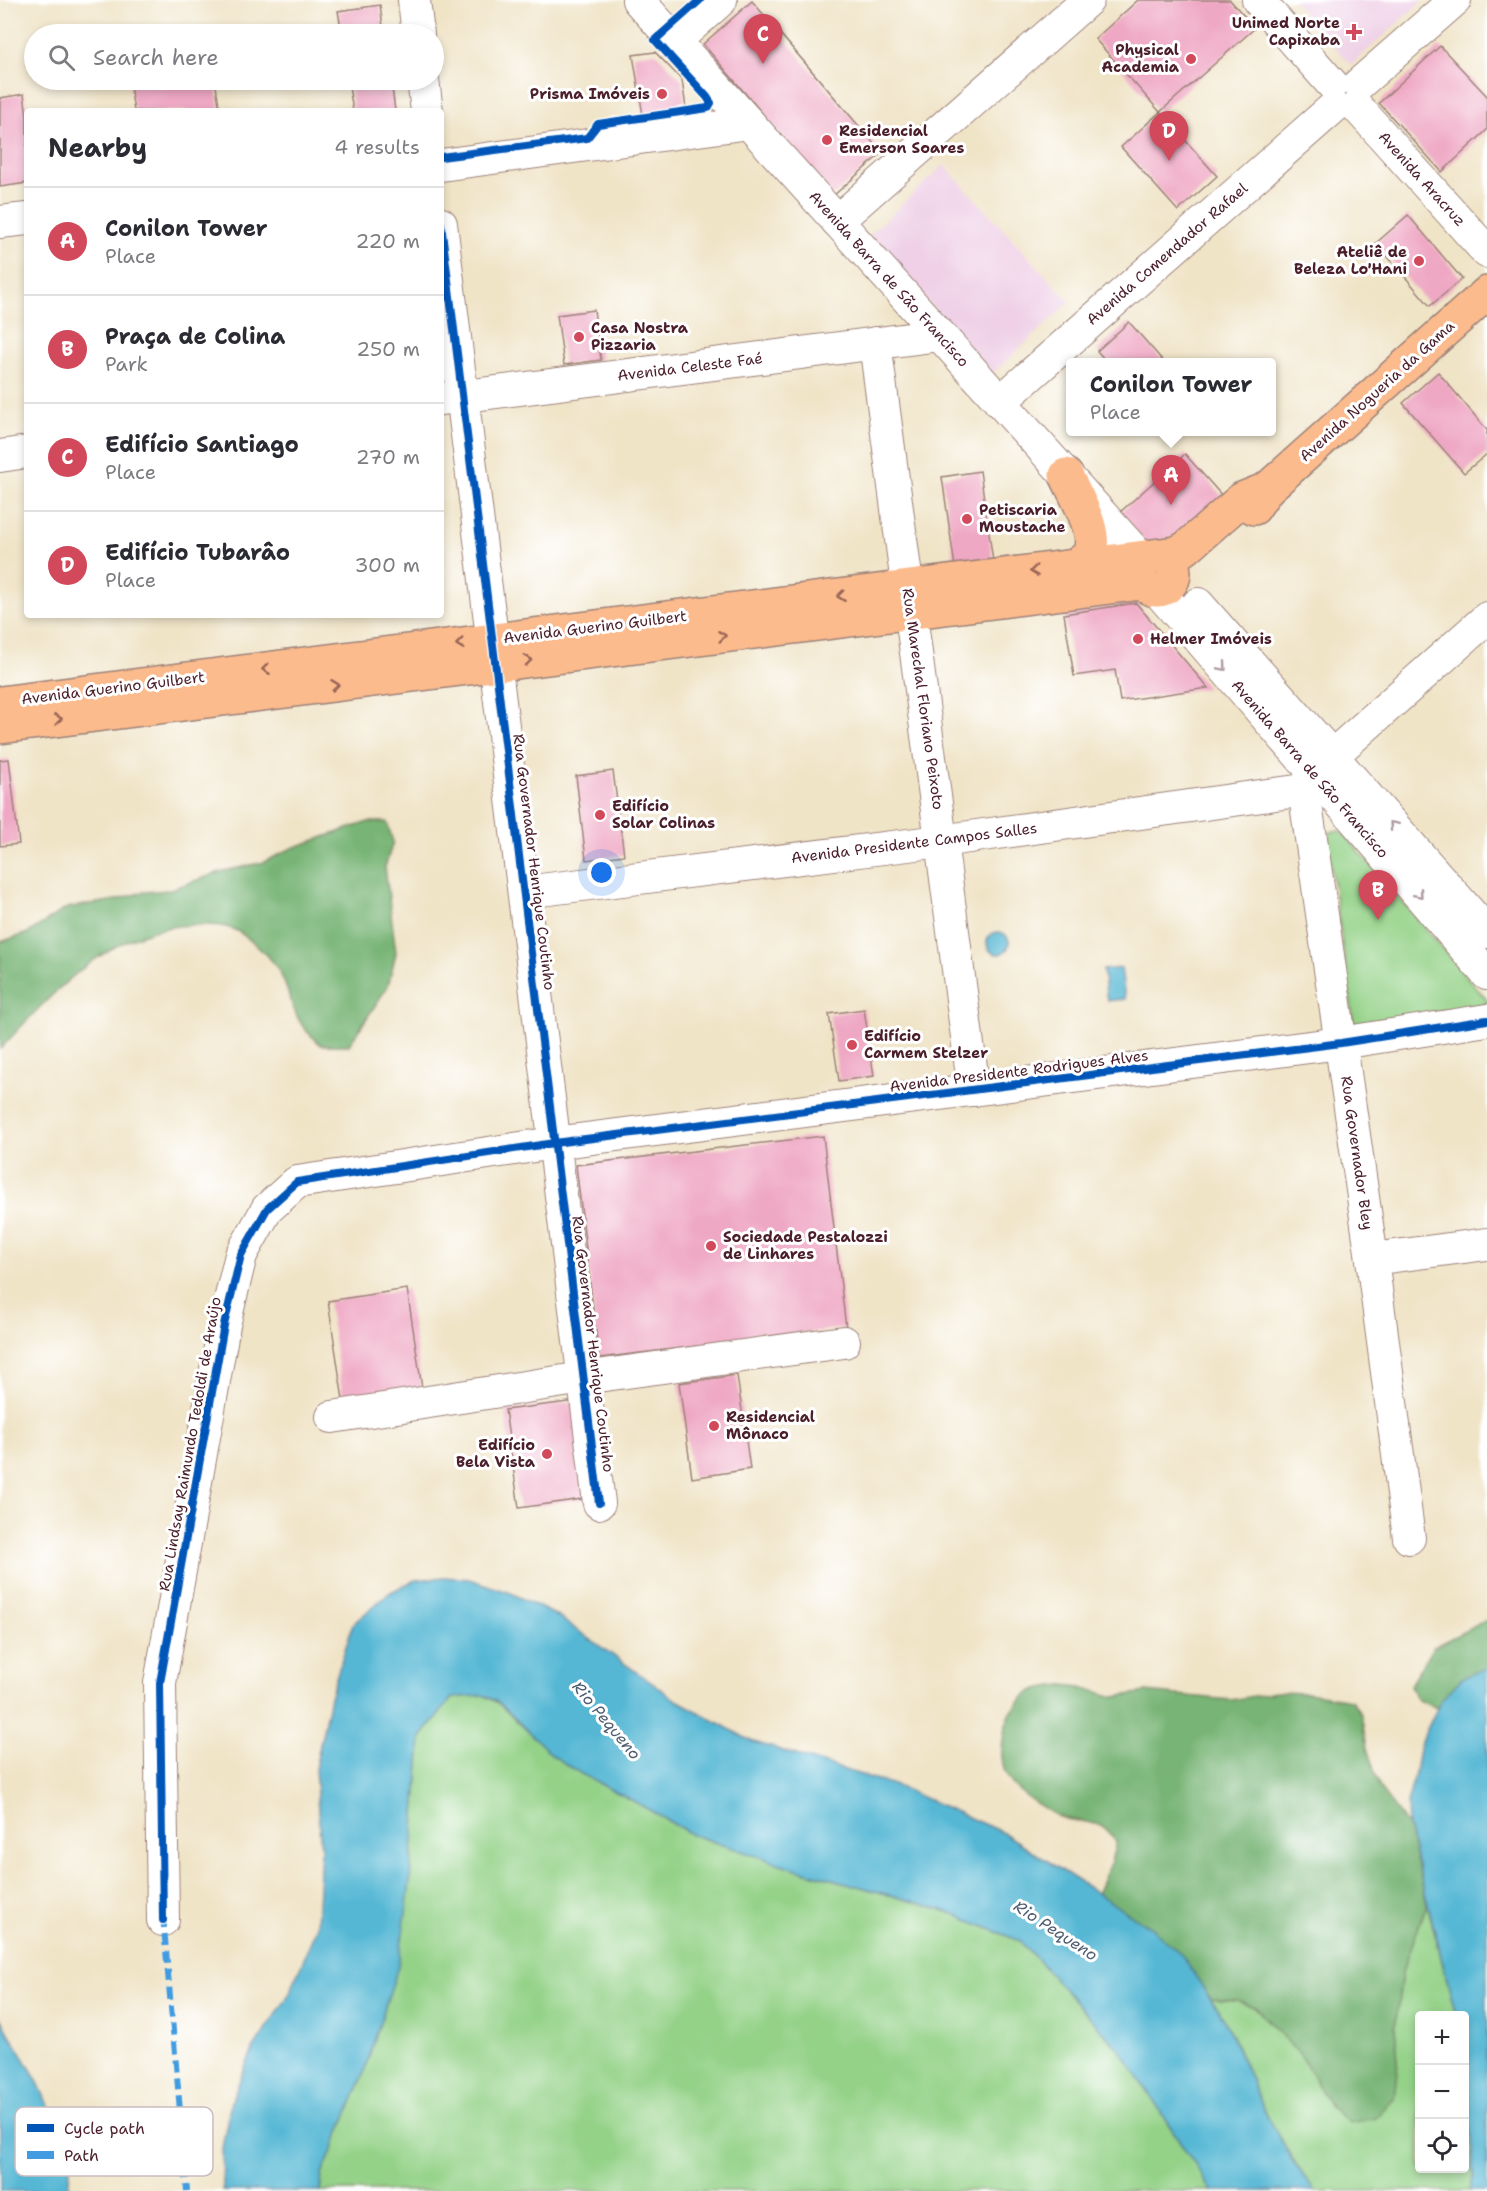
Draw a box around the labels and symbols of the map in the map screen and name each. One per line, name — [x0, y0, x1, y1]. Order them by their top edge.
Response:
place label: Unimed Norte Capixaba — [1232, 13, 1341, 50]
pin: C — [744, 14, 783, 64]
marker: Unimed Norte Capixaba — [1345, 23, 1363, 41]
place label: Physical Academia — [1102, 40, 1180, 77]
marker: Physical Academia — [1184, 52, 1198, 66]
place label: Prisma Imóveis — [530, 84, 650, 104]
marker: Prisma Imóveis — [655, 87, 669, 101]
pin: D — [1150, 112, 1188, 161]
place label: Residencial Emerson Soares — [839, 121, 964, 158]
street label: Avenida Aracruz — [1374, 127, 1470, 231]
marker: Residencial Emerson Soares — [820, 133, 834, 147]
street label: Avenida Comendador Rafael — [1082, 178, 1252, 330]
street label: Avenida Barra de São Francisco — [804, 187, 974, 371]
place label: Ateliê de Beleza Lo'Hani — [1294, 242, 1407, 279]
marker: Ateliê de Beleza Lo'Hani — [1412, 254, 1426, 268]
street label: Avenida Nogueria da Gama — [1295, 316, 1459, 466]
place label: Casa Nostra Pizzaria — [591, 318, 689, 355]
marker: Casa Nostra Pizzaria — [572, 330, 586, 344]
street label: Avenida Celeste Faé — [616, 348, 764, 386]
pin: A — [1152, 456, 1190, 505]
place label: Petiscaria Moustache — [979, 500, 1066, 537]
marker: Petiscaria Moustache — [960, 512, 974, 526]
one-way arrow — [1030, 564, 1039, 577]
street label: Rua Marechal Floriano Peixoto — [898, 587, 948, 811]
one-way arrow — [836, 589, 845, 601]
street label: Avenida Guerino Guilbert — [502, 606, 688, 648]
place label: Helmer Imóveis — [1150, 629, 1272, 649]
one-way arrow — [717, 630, 726, 643]
marker: Helmer Imóveis — [1131, 632, 1145, 646]
one-way arrow — [455, 637, 464, 650]
one-way arrow — [524, 655, 533, 667]
one-way arrow — [1216, 660, 1227, 671]
one-way arrow — [262, 662, 271, 674]
street label: Avenida Guerino Guilbert — [20, 667, 206, 709]
street label: Avenida Barra de São Francisco — [1227, 676, 1393, 862]
one-way arrow — [330, 679, 339, 691]
one-way arrow — [53, 714, 63, 726]
street label: Rua Governador Henrique Coutinho — [508, 733, 560, 991]
place label: Edifício Solar Colinas — [612, 796, 715, 833]
marker: Edifício Solar Colinas — [593, 808, 607, 822]
street label: Avenida Presidente Campos Salles — [790, 818, 1038, 868]
one-way arrow — [1389, 821, 1400, 832]
your location — [587, 858, 616, 887]
pin: B — [1358, 870, 1398, 920]
one-way arrow — [1412, 887, 1423, 898]
place label: Edifício Carmem Stelzer — [864, 1026, 988, 1063]
marker: Edifício Carmem Stelzer — [845, 1038, 859, 1052]
street label: Avenida Presidente Rodrigues Alves — [889, 1045, 1149, 1097]
street label: Rua Governador Bley — [1336, 1075, 1378, 1231]
street label: Rua Governador Henrique Coutinho — [567, 1215, 619, 1473]
place label: Sociedade Pestalozzi de Linhares — [723, 1227, 888, 1264]
marker: Sociedade Pestalozzi de Linhares — [704, 1239, 718, 1253]
street label: Rua Lindsay Raimundo Tedoldi de Araújo — [154, 1295, 226, 1593]
place label: Residencial Mônaco — [726, 1407, 815, 1444]
marker: Residencial Mônaco — [707, 1419, 721, 1433]
place label: Edifício Bela Vista — [456, 1435, 536, 1472]
marker: Edifício Bela Vista — [540, 1447, 554, 1461]
water label: Rio Pequeno — [568, 1677, 646, 1764]
water label: Rio Pequeno — [1010, 1895, 1102, 1966]
legend — [15, 2107, 213, 2176]
text: Cycle path — [64, 2118, 145, 2139]
text: Path — [64, 2145, 99, 2166]

